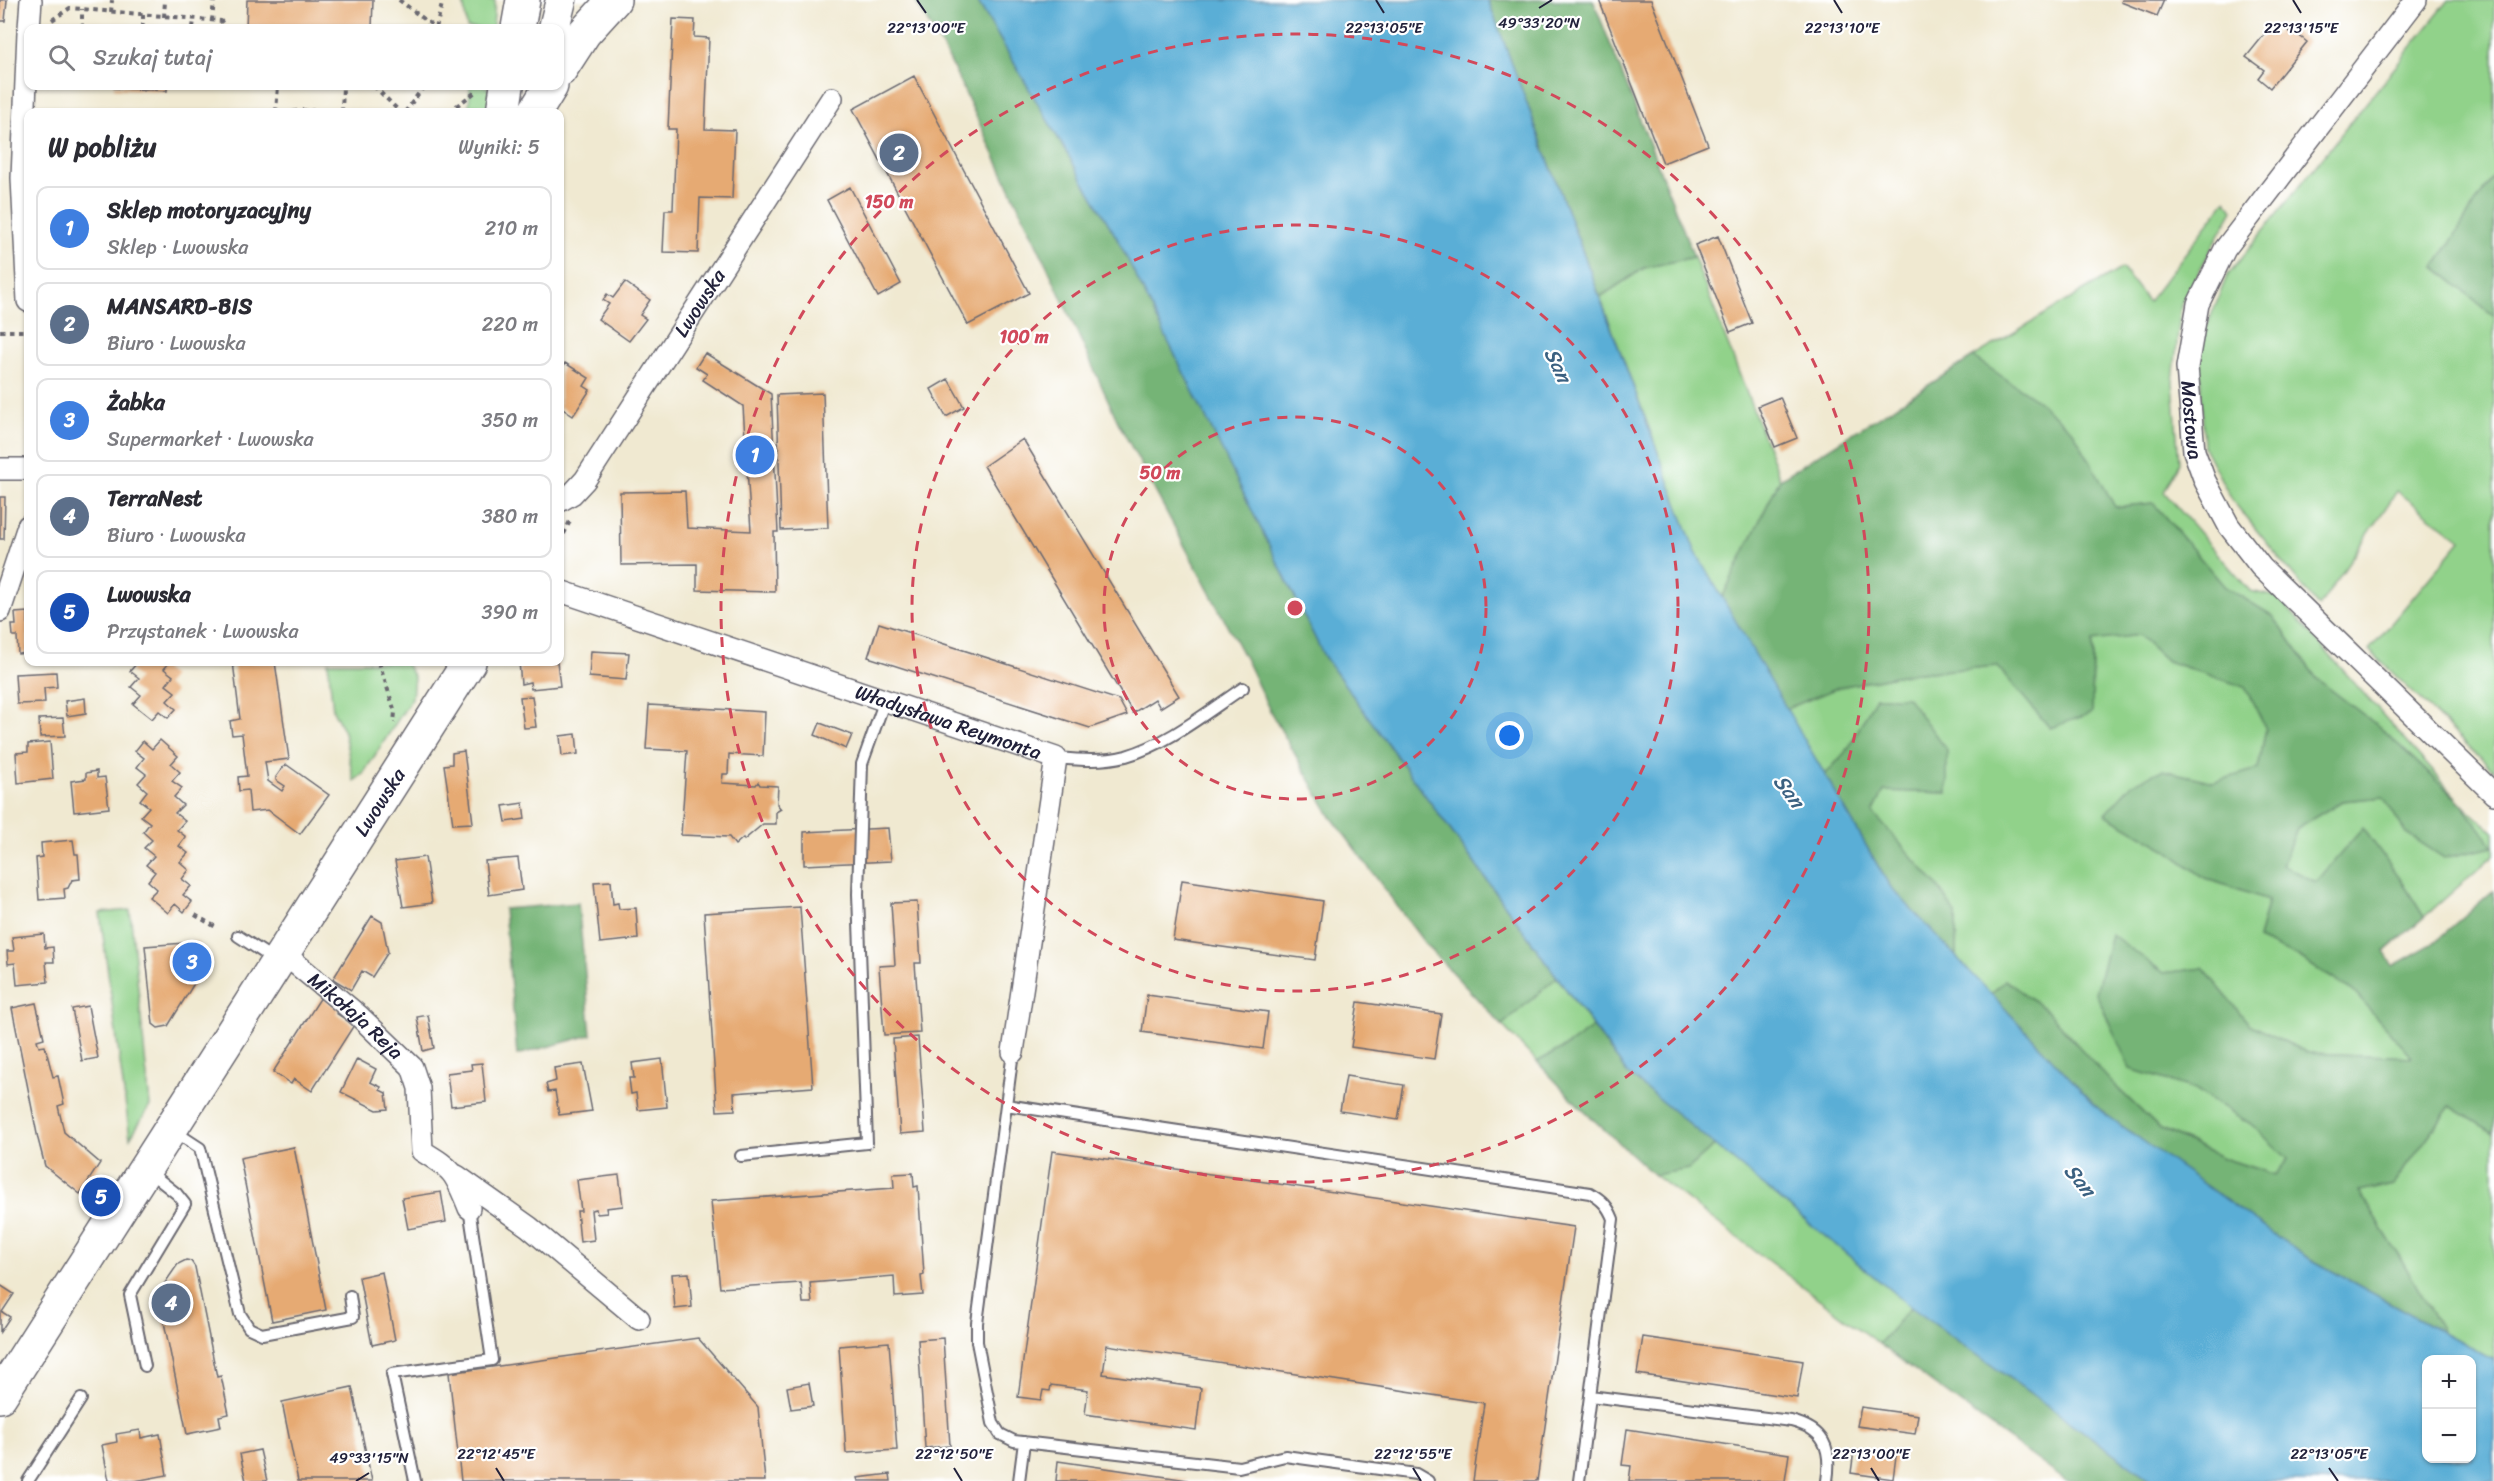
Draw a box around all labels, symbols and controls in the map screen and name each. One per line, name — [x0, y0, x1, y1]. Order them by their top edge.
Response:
text: 49°33'20"N — [1498, 10, 1581, 36]
text: 22°13'00"E — [887, 15, 966, 41]
text: 22°13'05"E — [1345, 15, 1424, 41]
text: 22°13'10"E — [1805, 15, 1881, 41]
text: 22°13'15"E — [2264, 15, 2340, 41]
search box — [24, 24, 564, 90]
text: Szukaj tutaj — [93, 38, 212, 77]
icon: search — [45, 41, 78, 74]
text: W pobliżu — [48, 124, 157, 170]
text: Wyniki: 5 — [458, 130, 540, 165]
pin: 2 — [880, 130, 918, 176]
text: 150 m — [865, 186, 913, 218]
text: Sklep motoryzacyjny — [107, 191, 311, 230]
text: 1 — [65, 211, 74, 246]
text: 210 m — [485, 211, 538, 246]
text: Sklep · Lwowska — [107, 230, 248, 265]
street label: Lwowska — [664, 261, 735, 344]
text: MANSARD-BIS — [107, 287, 252, 326]
text: 2 — [64, 307, 75, 342]
text: 220 m — [482, 307, 538, 342]
text: 100 m — [1000, 321, 1049, 353]
text: Biuro · Lwowska — [107, 326, 246, 361]
water label: San — [1533, 341, 1584, 391]
street label: Mostowa — [2171, 379, 2213, 464]
text: Żabka — [107, 383, 165, 422]
text: 3 — [64, 403, 75, 438]
text: 350 m — [482, 403, 538, 438]
text: Supermarket · Lwowska — [107, 422, 314, 457]
pin: 1 — [736, 432, 774, 478]
text: 50 m — [1140, 457, 1181, 489]
text: TerraNest — [107, 479, 202, 518]
text: 4 — [63, 499, 76, 534]
text: 380 m — [482, 499, 538, 534]
text: Biuro · Lwowska — [107, 518, 246, 553]
text: Lwowska — [107, 575, 191, 614]
text: 5 — [63, 595, 76, 630]
text: 390 m — [482, 595, 538, 630]
centre of rings — [1285, 598, 1305, 618]
text: Przystanek · Lwowska — [107, 614, 298, 649]
street label: Władysława Reymonta — [851, 674, 1046, 769]
your location — [1495, 721, 1524, 750]
street label: Lwowska — [344, 760, 415, 843]
water label: San — [1763, 766, 1816, 819]
pin: 3 — [172, 940, 212, 984]
street label: Mikołaja Reja — [300, 963, 412, 1068]
water label: San — [2054, 1154, 2108, 1208]
pin: 5 — [82, 1174, 120, 1220]
pin: 4 — [152, 1280, 190, 1326]
map controls — [2422, 1355, 2476, 1463]
button: + — [2422, 1355, 2476, 1409]
button: − — [2422, 1409, 2476, 1463]
text: 22°12'45"E — [457, 1441, 536, 1467]
text: 22°12'50"E — [915, 1441, 994, 1467]
text: 22°12'55"E — [1374, 1441, 1453, 1467]
text: 22°13'00"E — [1832, 1441, 1911, 1467]
text: 22°13'05"E — [2290, 1441, 2369, 1467]
text: 49°33'15"N — [329, 1445, 409, 1471]

